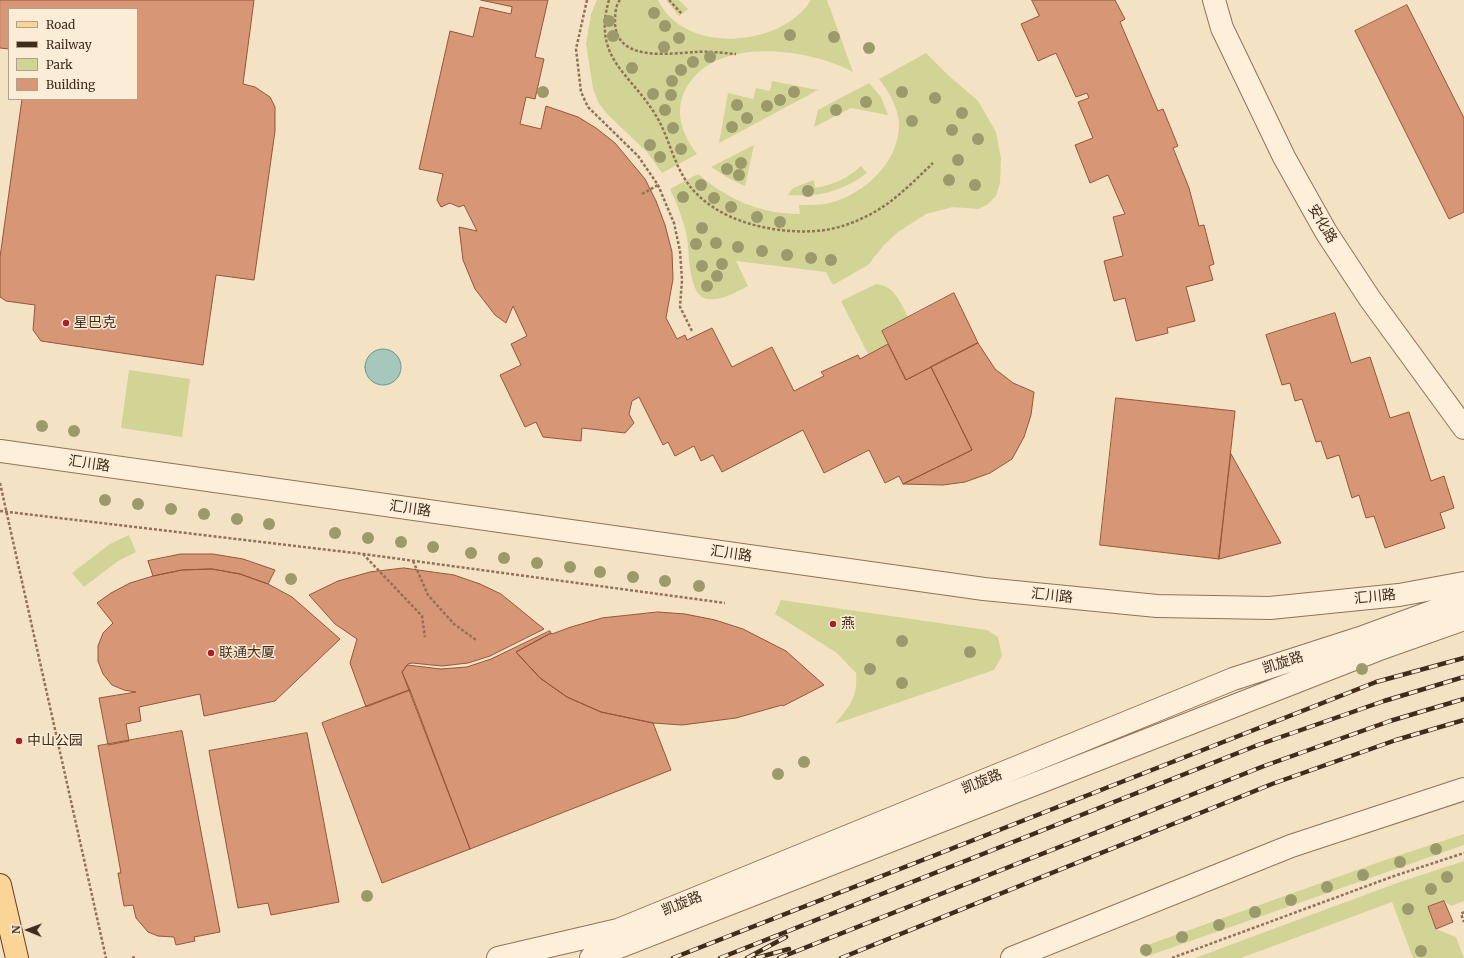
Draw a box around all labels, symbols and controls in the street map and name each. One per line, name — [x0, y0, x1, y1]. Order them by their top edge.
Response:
legend — [8, 8, 138, 100]
text: Road — [46, 17, 75, 32]
text: Railway — [46, 37, 92, 52]
text: Park — [46, 57, 73, 72]
text: Building — [46, 77, 95, 92]
street label: 安化路 — [1304, 202, 1340, 246]
place label: 星巴克 — [74, 315, 116, 331]
marker: 星巴克 — [61, 318, 71, 328]
street label: 汇川路 — [67, 453, 111, 475]
street label: 汇川路 — [388, 498, 432, 520]
street label: 汇川路 — [709, 543, 753, 565]
street label: 汇川路 — [1030, 585, 1074, 607]
street label: 汇川路 — [1353, 586, 1397, 608]
place label: 燕 — [841, 616, 855, 632]
marker: 燕 — [828, 619, 838, 629]
place label: 联通大厦 — [219, 645, 275, 661]
marker: 联通大厦 — [206, 648, 216, 658]
street label: 凯旋路 — [1260, 649, 1306, 677]
place label: 中山公园 — [27, 733, 83, 749]
marker: 中山公园 — [14, 736, 24, 746]
street label: 凯旋路 — [959, 766, 1005, 798]
street label: 凯旋路 — [659, 888, 705, 920]
north arrow — [8, 910, 48, 950]
text: N — [9, 925, 23, 934]

